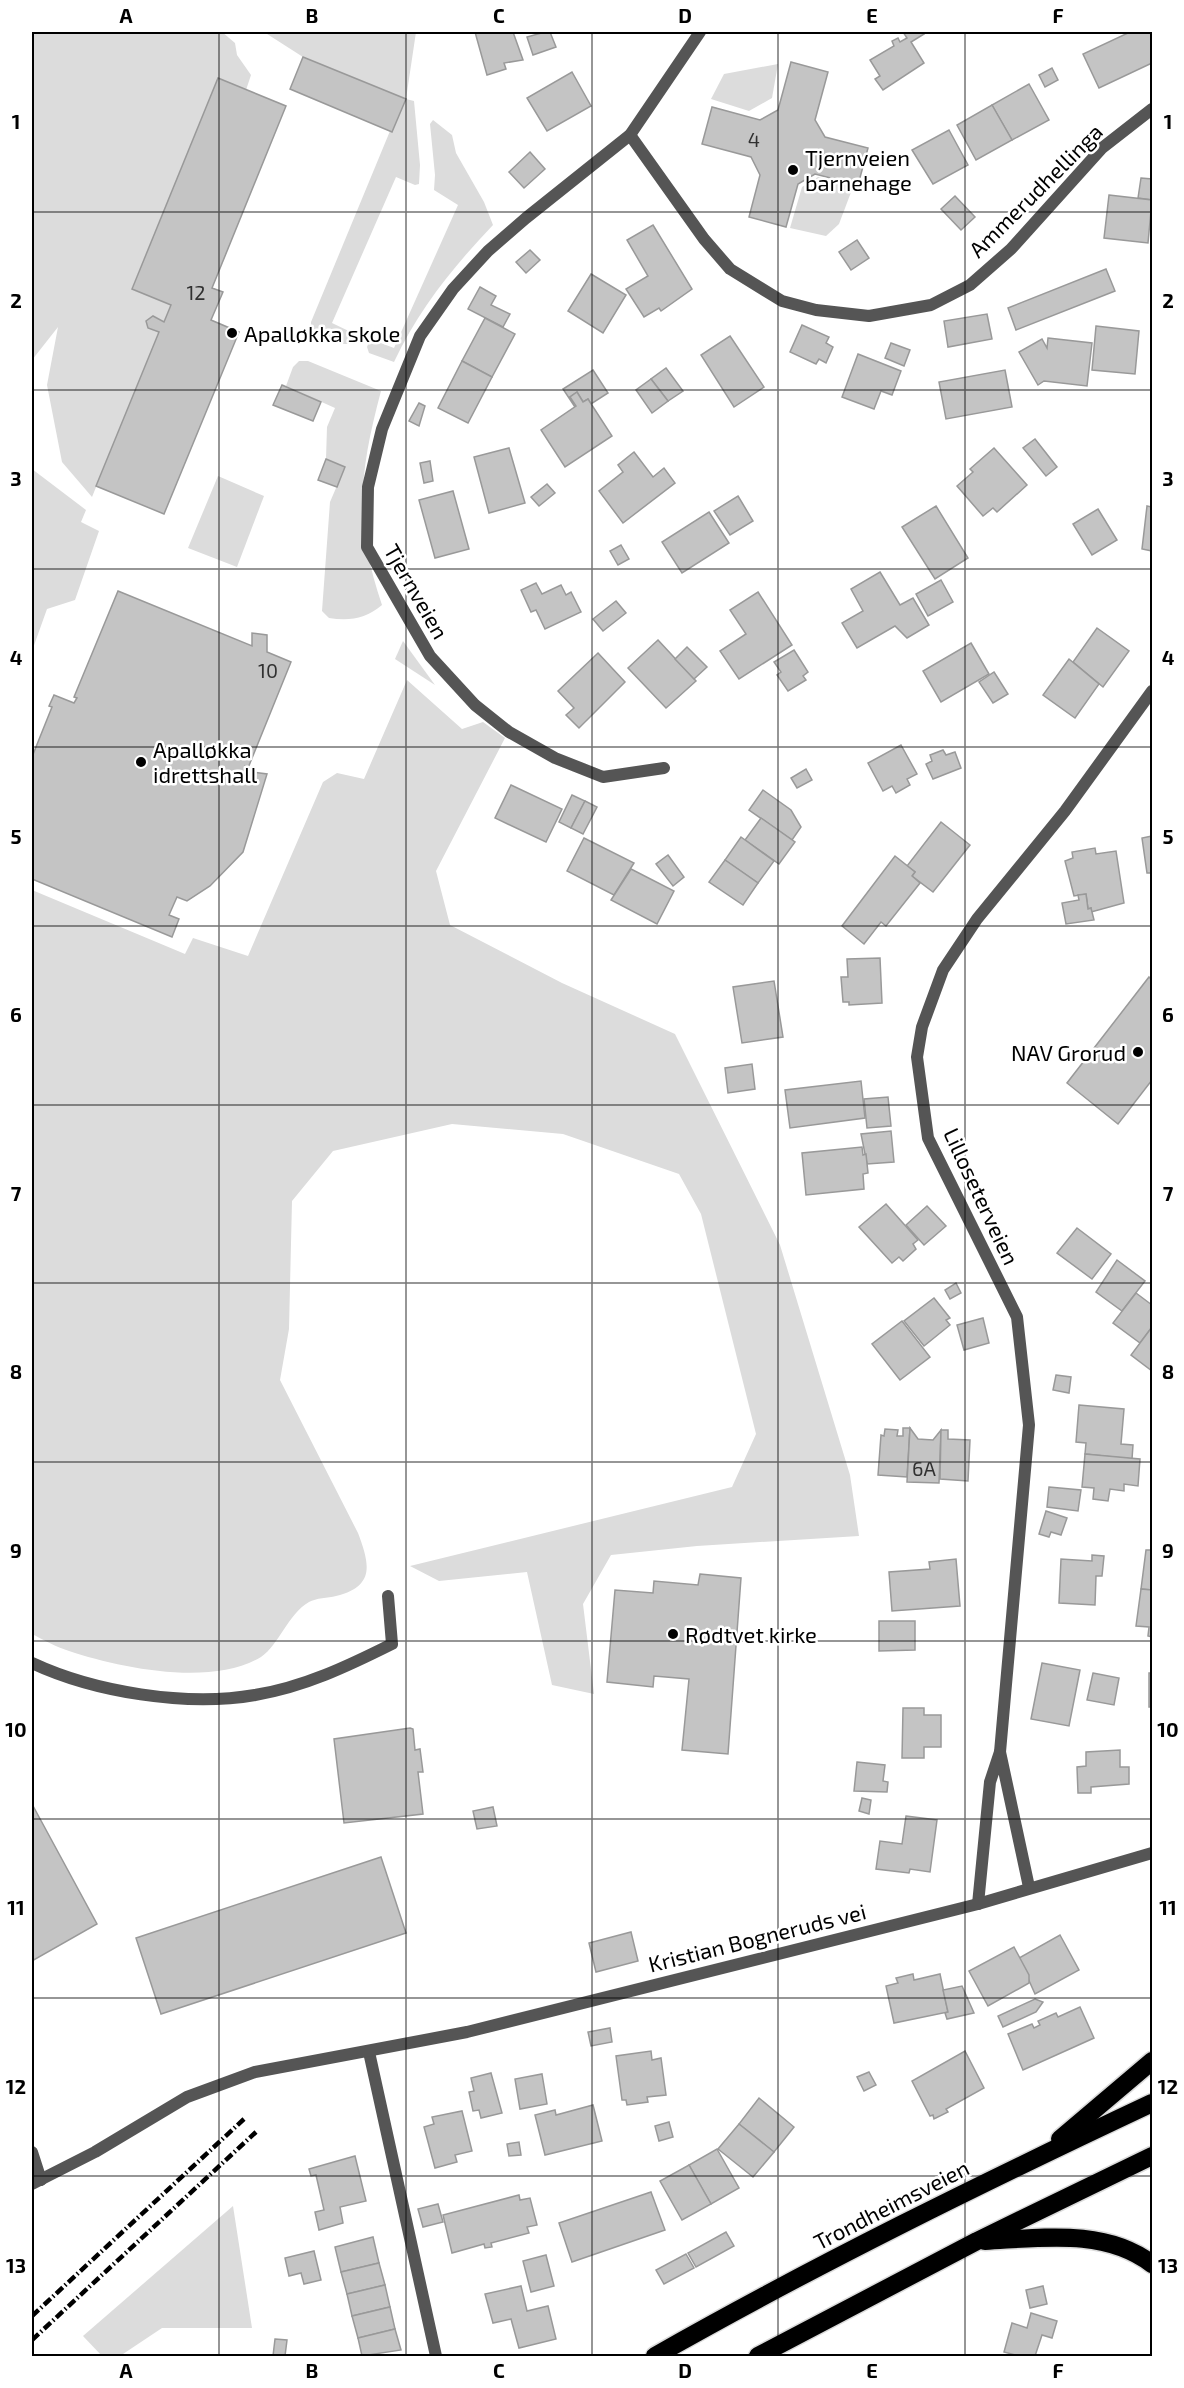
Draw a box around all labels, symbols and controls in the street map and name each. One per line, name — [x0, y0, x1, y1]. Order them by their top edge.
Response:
text: A — [119, 3, 133, 27]
text: B — [306, 3, 318, 27]
text: C — [493, 3, 505, 27]
text: D — [678, 3, 692, 27]
text: E — [866, 3, 878, 27]
text: F — [1052, 3, 1064, 27]
text: 1 — [12, 109, 20, 133]
text: 1 — [1164, 109, 1172, 133]
street label: Ammerudhellinga — [963, 118, 1107, 262]
house number: 4 — [748, 127, 760, 151]
place label: Tjernveien barnehage — [805, 144, 912, 195]
marker: Tjernveien barnehage — [786, 163, 800, 177]
house number: 12 — [186, 280, 206, 304]
text: 2 — [10, 288, 22, 312]
text: 2 — [1162, 288, 1174, 312]
place label: Apalløkka skole — [244, 320, 400, 346]
marker: Apalløkka skole — [225, 326, 239, 340]
text: 3 — [10, 466, 22, 490]
text: 3 — [1162, 466, 1174, 490]
street label: Tjernveien — [379, 539, 455, 644]
text: 4 — [10, 645, 23, 669]
text: 4 — [1162, 645, 1175, 669]
house number: 10 — [258, 658, 278, 682]
place label: Apalløkka idrettshall — [153, 736, 258, 787]
marker: Apalløkka idrettshall — [134, 755, 148, 769]
text: 5 — [10, 824, 22, 848]
text: 5 — [1162, 824, 1174, 848]
text: 6 — [10, 1002, 22, 1026]
text: 6 — [1162, 1002, 1174, 1026]
place label: NAV Grorud — [1011, 1039, 1126, 1065]
marker: NAV Grorud — [1131, 1045, 1145, 1059]
street label: Lilloseterveien — [939, 1124, 1025, 1268]
text: 7 — [11, 1181, 22, 1205]
text: 7 — [1163, 1181, 1174, 1205]
text: 8 — [10, 1359, 22, 1383]
text: 8 — [1162, 1359, 1174, 1383]
house number: 6A — [912, 1456, 936, 1480]
text: 9 — [10, 1538, 22, 1562]
text: 9 — [1162, 1538, 1174, 1562]
place label: Rødtvet kirke — [685, 1621, 817, 1647]
marker: Rødtvet kirke — [666, 1627, 680, 1641]
text: 10 — [5, 1717, 27, 1741]
text: 10 — [1157, 1717, 1179, 1741]
text: 11 — [7, 1895, 25, 1919]
text: 11 — [1159, 1895, 1177, 1919]
street label: Kristian Bogneruds vei — [645, 1897, 869, 1977]
text: 12 — [6, 2074, 26, 2098]
text: 12 — [1158, 2074, 1178, 2098]
street label: Trondheimsveien — [809, 2154, 973, 2254]
text: 13 — [6, 2253, 26, 2277]
text: 13 — [1158, 2253, 1178, 2277]
text: A — [119, 2358, 133, 2382]
text: B — [306, 2358, 318, 2382]
text: C — [493, 2358, 505, 2382]
text: D — [678, 2358, 692, 2382]
text: E — [866, 2358, 878, 2382]
text: F — [1052, 2358, 1064, 2382]

